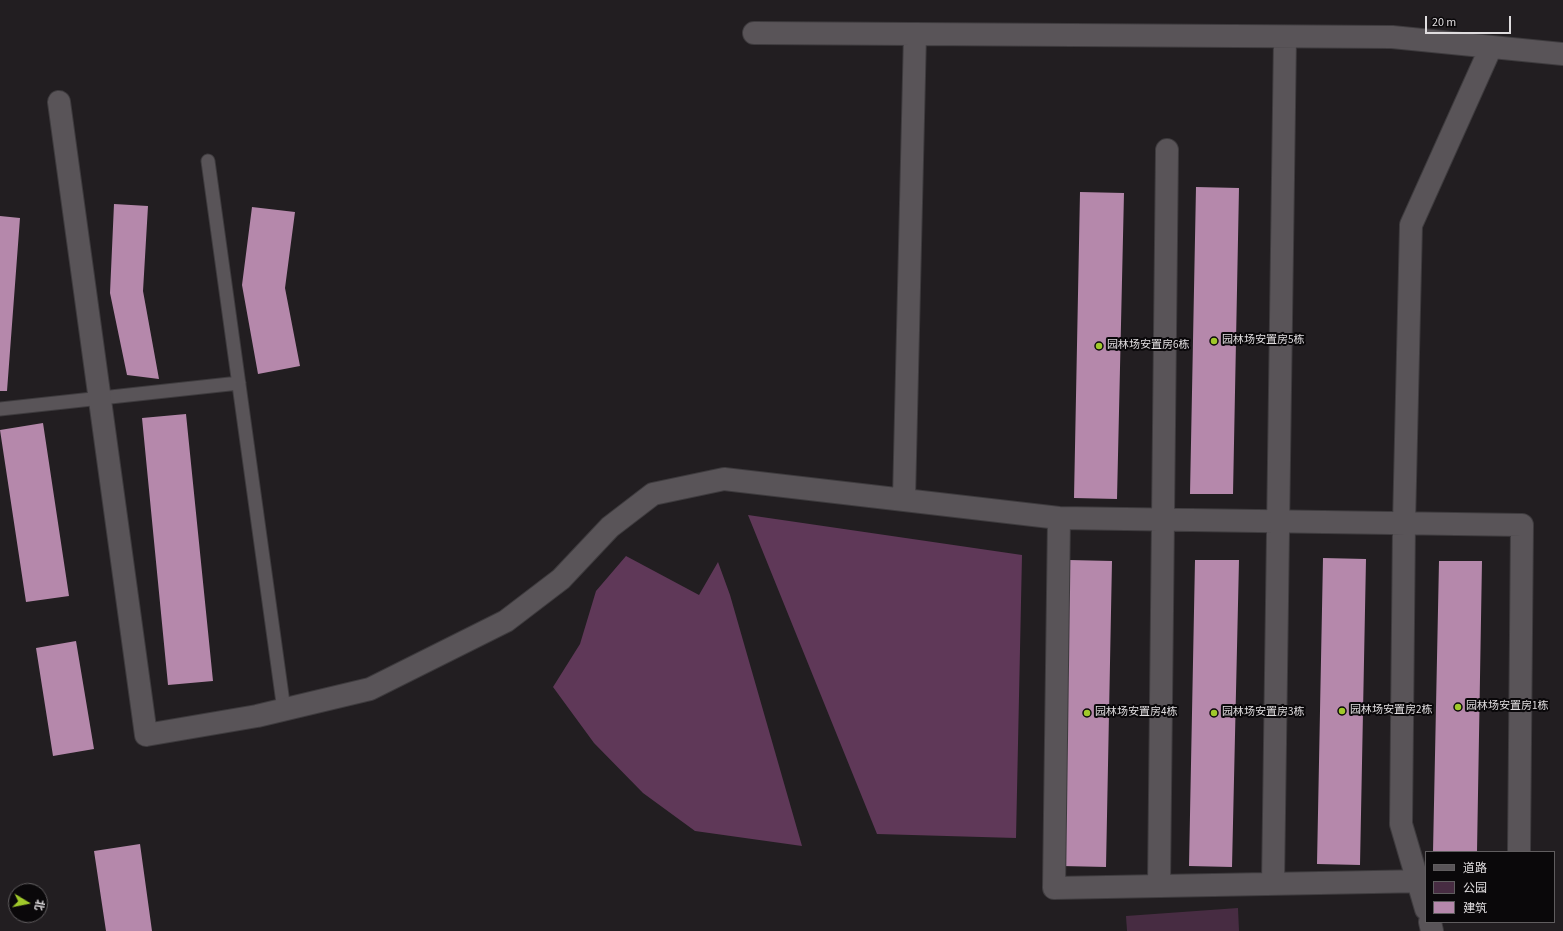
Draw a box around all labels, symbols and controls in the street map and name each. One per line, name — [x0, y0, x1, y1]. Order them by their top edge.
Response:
scale bar — [1427, 8, 1513, 34]
text: 20 m — [1432, 14, 1456, 31]
place label: 园林场安置房5栋 — [1222, 334, 1304, 348]
marker: 园林场安置房5栋 — [1209, 336, 1219, 346]
place label: 园林场安置房6栋 — [1107, 339, 1189, 353]
marker: 园林场安置房6栋 — [1094, 341, 1104, 351]
place label: 园林场安置房1栋 — [1466, 700, 1548, 714]
marker: 园林场安置房1栋 — [1453, 702, 1463, 712]
place label: 园林场安置房2栋 — [1350, 704, 1432, 718]
place label: 园林场安置房4栋 — [1095, 706, 1177, 720]
place label: 园林场安置房3栋 — [1222, 706, 1304, 720]
marker: 园林场安置房2栋 — [1337, 706, 1347, 716]
marker: 园林场安置房4栋 — [1082, 708, 1092, 718]
marker: 园林场安置房3栋 — [1209, 708, 1219, 718]
legend — [1425, 851, 1555, 923]
text: 道路 — [1463, 860, 1487, 877]
text: 公园 — [1463, 880, 1487, 897]
north arrow — [8, 883, 48, 923]
text: 北 — [31, 898, 48, 912]
text: 建筑 — [1463, 900, 1487, 917]

